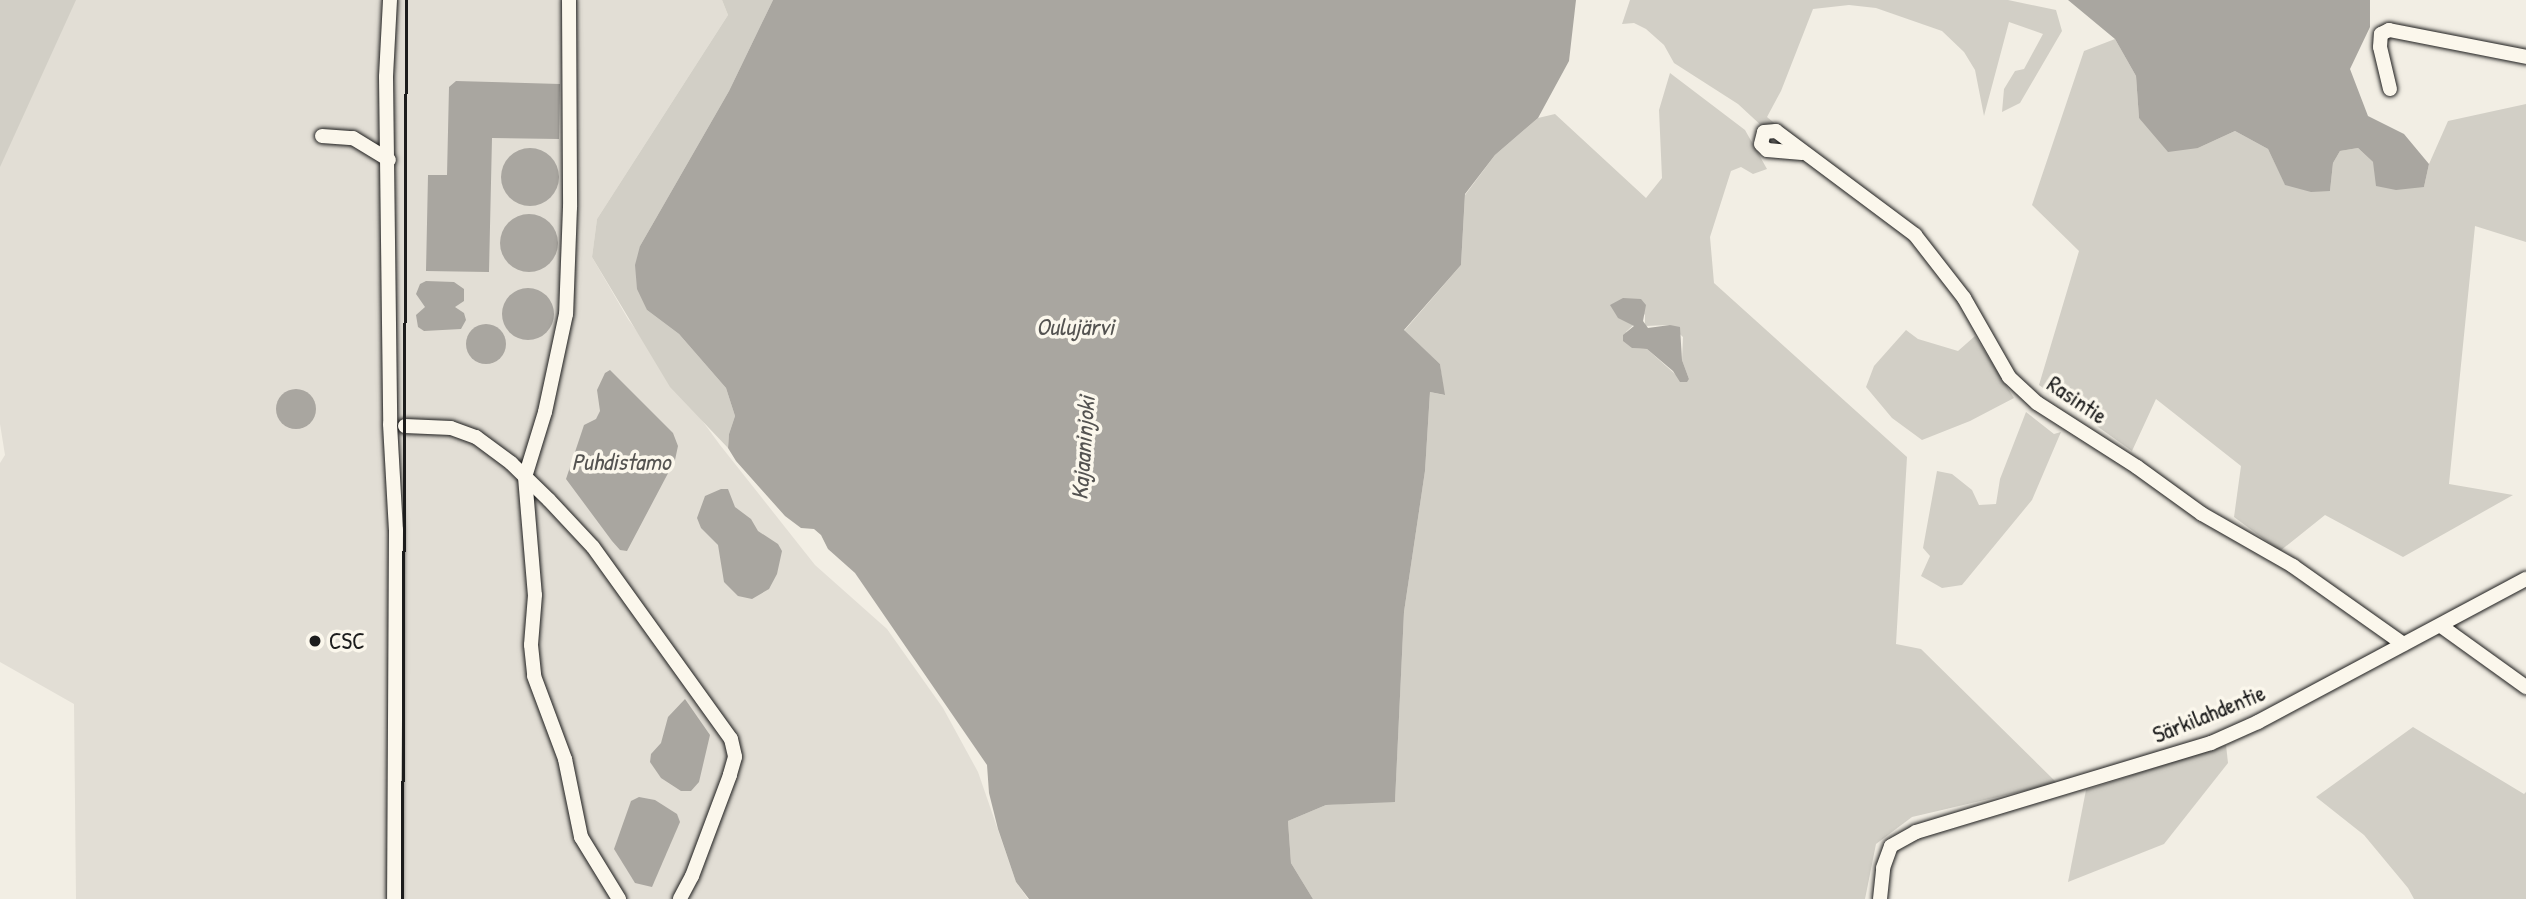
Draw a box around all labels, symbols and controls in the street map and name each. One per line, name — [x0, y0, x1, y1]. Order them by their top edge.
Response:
water label: Oulujärvi — [1036, 313, 1114, 341]
street label: Rasintie — [2042, 370, 2112, 430]
water label: Kajaaninjoki — [1065, 395, 1101, 501]
water label: Puhdistamo — [572, 448, 670, 476]
place label: CSC — [329, 627, 365, 655]
marker: CSC — [307, 633, 323, 649]
street label: Särkilahdentie — [2149, 679, 2269, 749]

